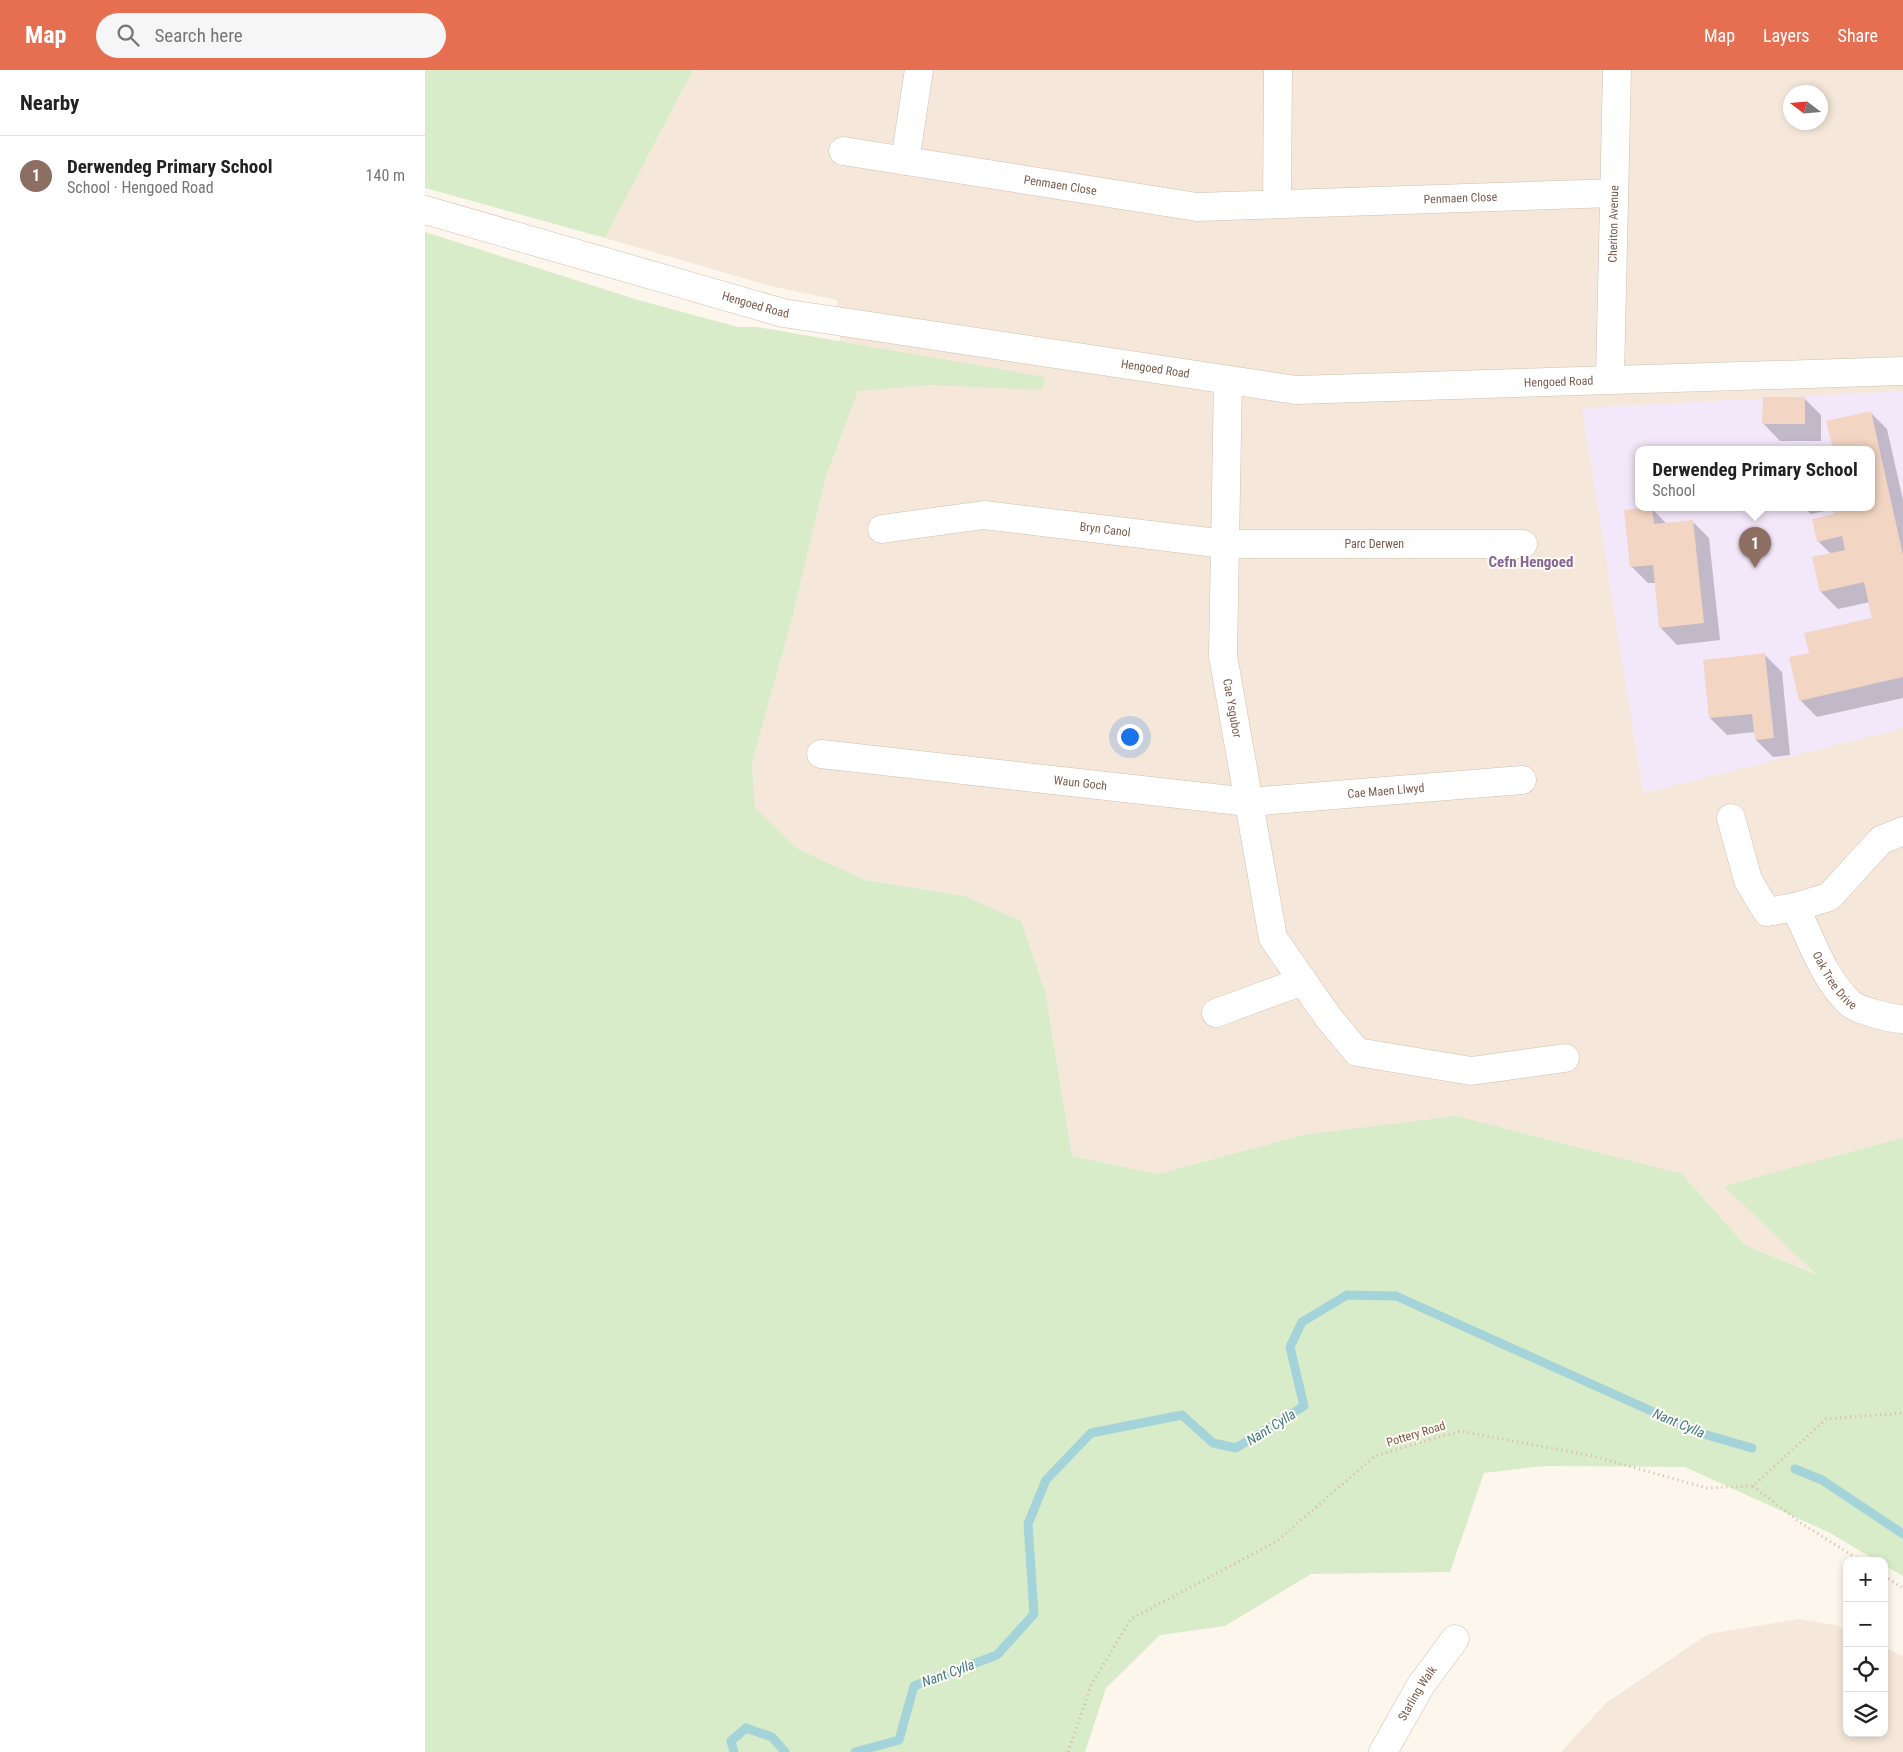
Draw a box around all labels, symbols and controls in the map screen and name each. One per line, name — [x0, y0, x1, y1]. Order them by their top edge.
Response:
search box — [96, 13, 446, 58]
text: Map — [25, 21, 66, 49]
icon: search — [114, 21, 142, 49]
text: Search here — [154, 24, 243, 47]
text: Map — [1704, 25, 1735, 46]
text: Layers — [1763, 25, 1810, 46]
text: Share — [1838, 25, 1878, 46]
north arrow — [1783, 85, 1828, 130]
text: Nearby — [20, 91, 79, 115]
text: Derwendeg Primary School — [67, 155, 272, 178]
text: 1 — [32, 166, 40, 185]
text: 140 m — [366, 166, 405, 185]
street label: Penmaen Close — [1023, 173, 1098, 198]
text: School · Hengoed Road — [67, 178, 214, 197]
street label: Cheriton Avenue — [1606, 185, 1621, 263]
street label: Penmaen Close — [1423, 190, 1498, 206]
street label: Hengoed Road — [720, 289, 790, 321]
street label: Hengoed Road — [1120, 357, 1191, 381]
street label: Hengoed Road — [1524, 374, 1593, 390]
popup — [1635, 446, 1875, 511]
text: Derwendeg Primary School — [1652, 458, 1858, 481]
text: School — [1652, 481, 1695, 500]
street label: Bryn Canol — [1079, 520, 1131, 540]
pin: 1 — [1739, 527, 1771, 568]
street label: Parc Derwen — [1344, 537, 1404, 551]
district label: Cefn Hengoed — [1489, 553, 1573, 571]
street label: Cae Ysgubor — [1220, 678, 1244, 739]
your location — [1117, 724, 1143, 750]
street label: Waun Goch — [1053, 773, 1108, 793]
street label: Cae Maen Llwyd — [1347, 781, 1425, 801]
street label: Oak Tree Drive — [1810, 949, 1859, 1013]
water label: Nant Cylla — [1651, 1405, 1707, 1441]
water label: Nant Cylla — [1244, 1406, 1298, 1448]
street label: Pottery Road — [1385, 1418, 1447, 1450]
map controls — [1843, 1557, 1888, 1737]
button: + — [1843, 1557, 1888, 1602]
button: − — [1843, 1602, 1888, 1647]
button: locate — [1843, 1647, 1888, 1692]
water label: Nant Cylla — [920, 1656, 976, 1690]
street label: Starling Walk — [1395, 1663, 1440, 1723]
button: layers — [1843, 1692, 1888, 1737]

